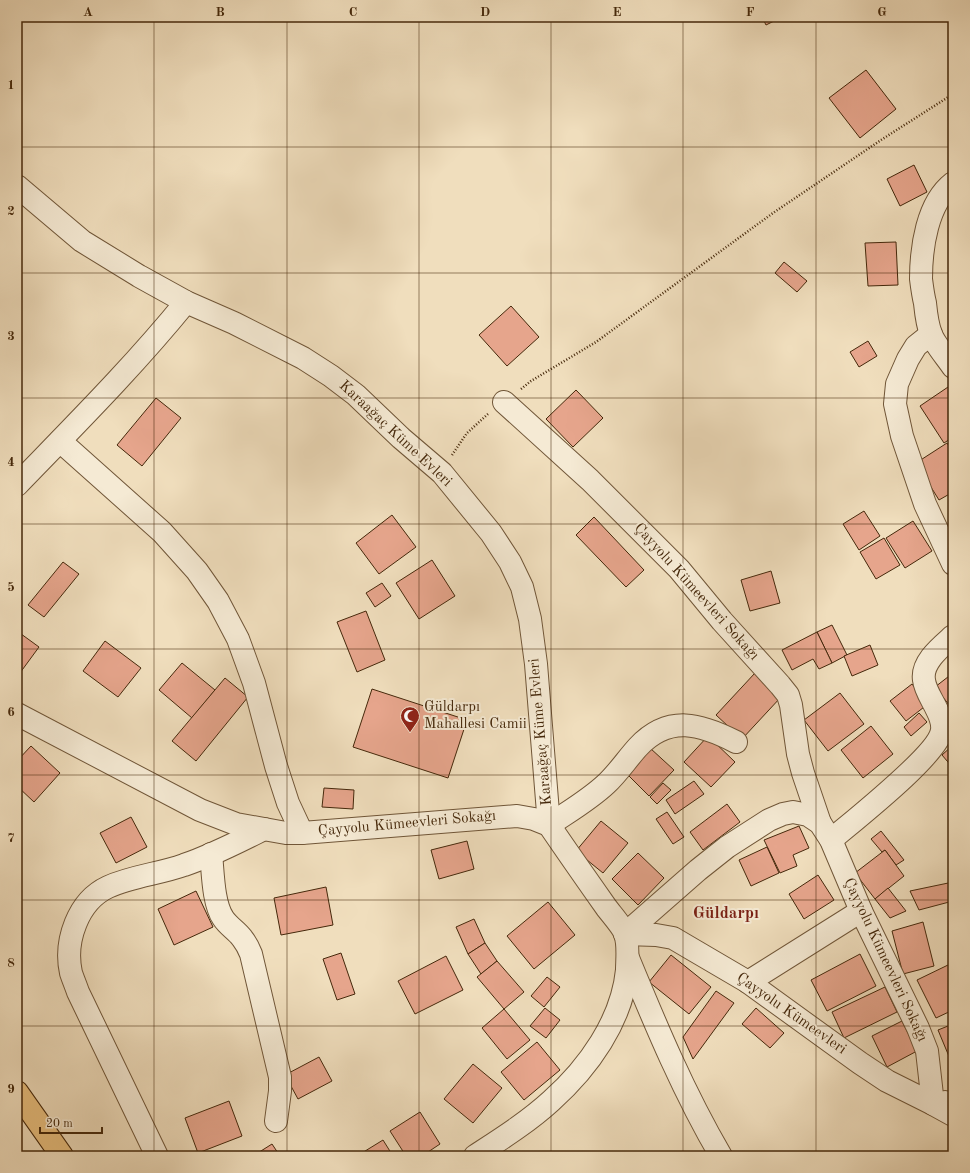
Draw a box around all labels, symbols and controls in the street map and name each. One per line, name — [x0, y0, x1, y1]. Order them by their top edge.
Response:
text: A — [83, 6, 93, 19]
text: B — [215, 6, 225, 19]
text: C — [349, 6, 357, 19]
text: D — [480, 6, 490, 19]
text: E — [613, 6, 622, 19]
text: F — [746, 6, 755, 19]
text: G — [877, 6, 887, 19]
text: 1 — [7, 79, 15, 92]
text: 2 — [7, 205, 15, 218]
text: 3 — [7, 330, 15, 343]
street label: Karaağaç Küme Evleri — [336, 378, 454, 490]
text: 4 — [7, 456, 15, 469]
street label: Çayyolu Kümeevleri Sokağı — [631, 521, 761, 663]
text: 5 — [7, 581, 15, 594]
street label: Karaağaç Küme Evleri — [527, 658, 555, 806]
place label: Güldarpı Mahallesi Camii — [424, 700, 527, 732]
mosque icon: Güldarpı Mahallesi Camii — [399, 705, 421, 733]
text: 6 — [7, 706, 15, 719]
street label: Çayyolu Kümeevleri Sokağı — [317, 809, 497, 839]
text: 7 — [7, 832, 15, 845]
street label: Çayyolu Kümeevleri Sokağı — [840, 876, 930, 1044]
district label: Güldarpı — [693, 905, 759, 922]
text: 8 — [7, 957, 15, 970]
street label: Çayyolu Kümeevleri — [733, 970, 849, 1058]
text: 9 — [7, 1083, 15, 1096]
scale bar — [40, 1109, 102, 1135]
text: 20 m — [46, 1118, 73, 1130]

